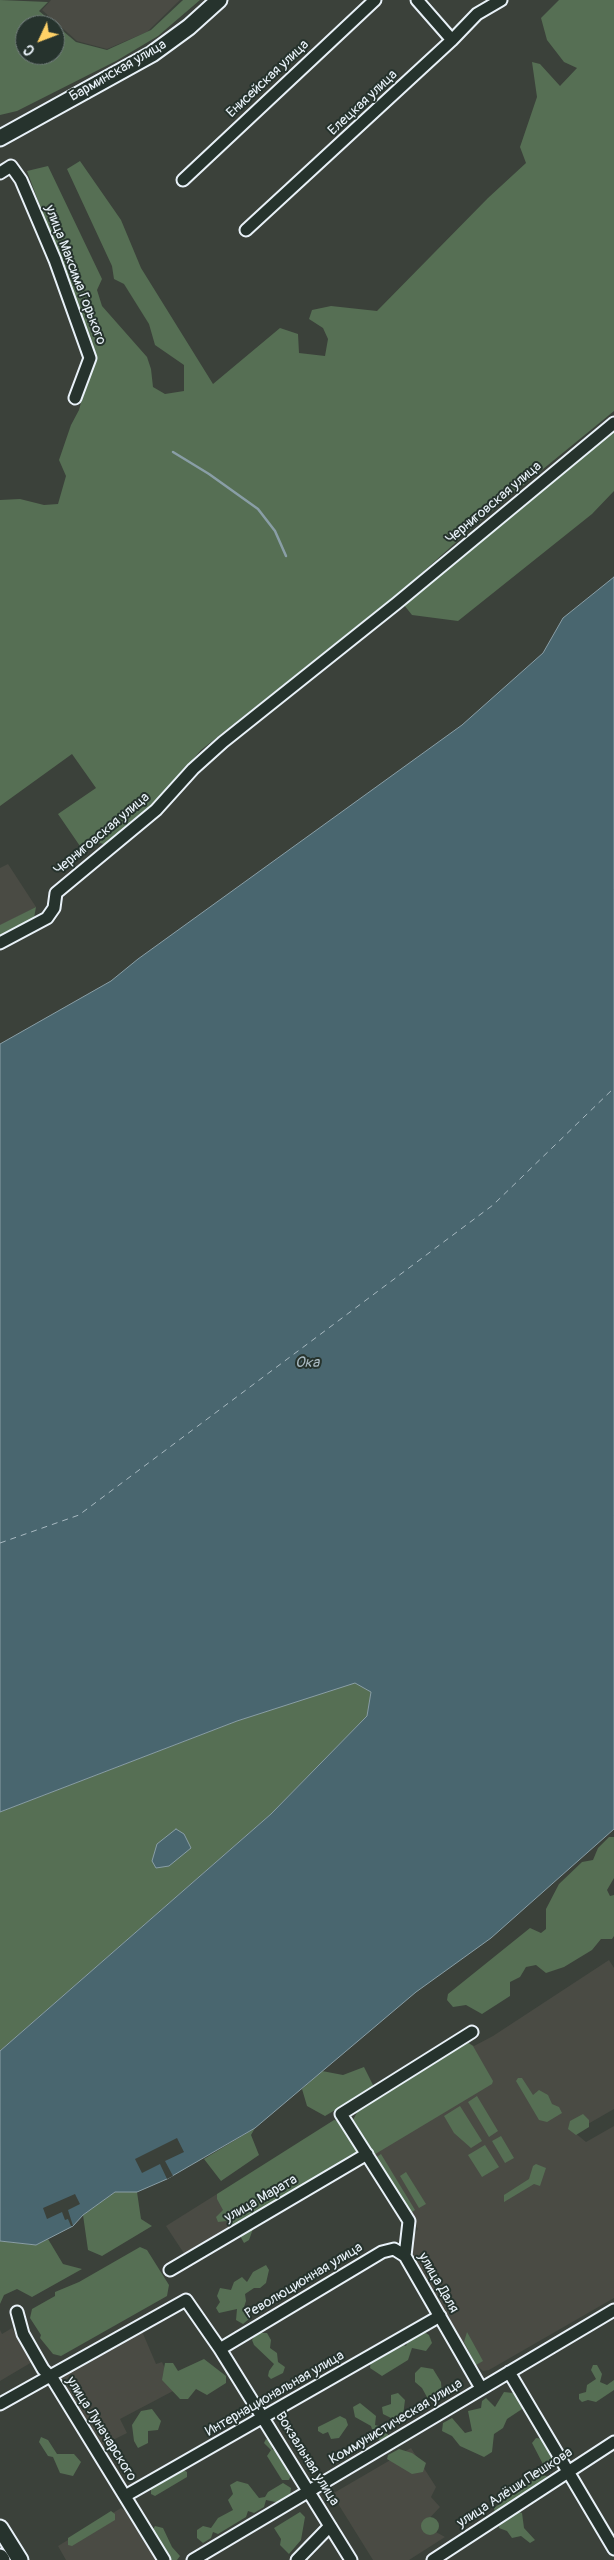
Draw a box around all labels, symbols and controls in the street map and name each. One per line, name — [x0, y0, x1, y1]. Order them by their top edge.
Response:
north arrow — [15, 15, 65, 65]
street label: Барминская улица — [66, 36, 170, 106]
street label: Енисейская улица — [223, 37, 313, 121]
text: С — [20, 41, 39, 59]
street label: Елецкая улица — [325, 67, 401, 139]
street label: улица Максима Горького — [41, 203, 109, 347]
street label: Черниговская улица — [443, 458, 545, 548]
street label: Черниговская улица — [51, 789, 153, 879]
water label: Ока — [295, 1354, 319, 1372]
street label: улица Марата — [222, 2171, 300, 2227]
street label: Революционная улица — [242, 2239, 366, 2323]
street label: улица Даля — [414, 2250, 462, 2316]
street label: Интернациональная улица — [203, 2347, 347, 2441]
street label: улица Луначарского — [62, 2374, 140, 2484]
street label: Коммунистическая улица — [326, 2376, 466, 2468]
street label: Вокзальная улица — [271, 2409, 343, 2509]
street label: улица Алёши Пешкова — [454, 2444, 576, 2532]

